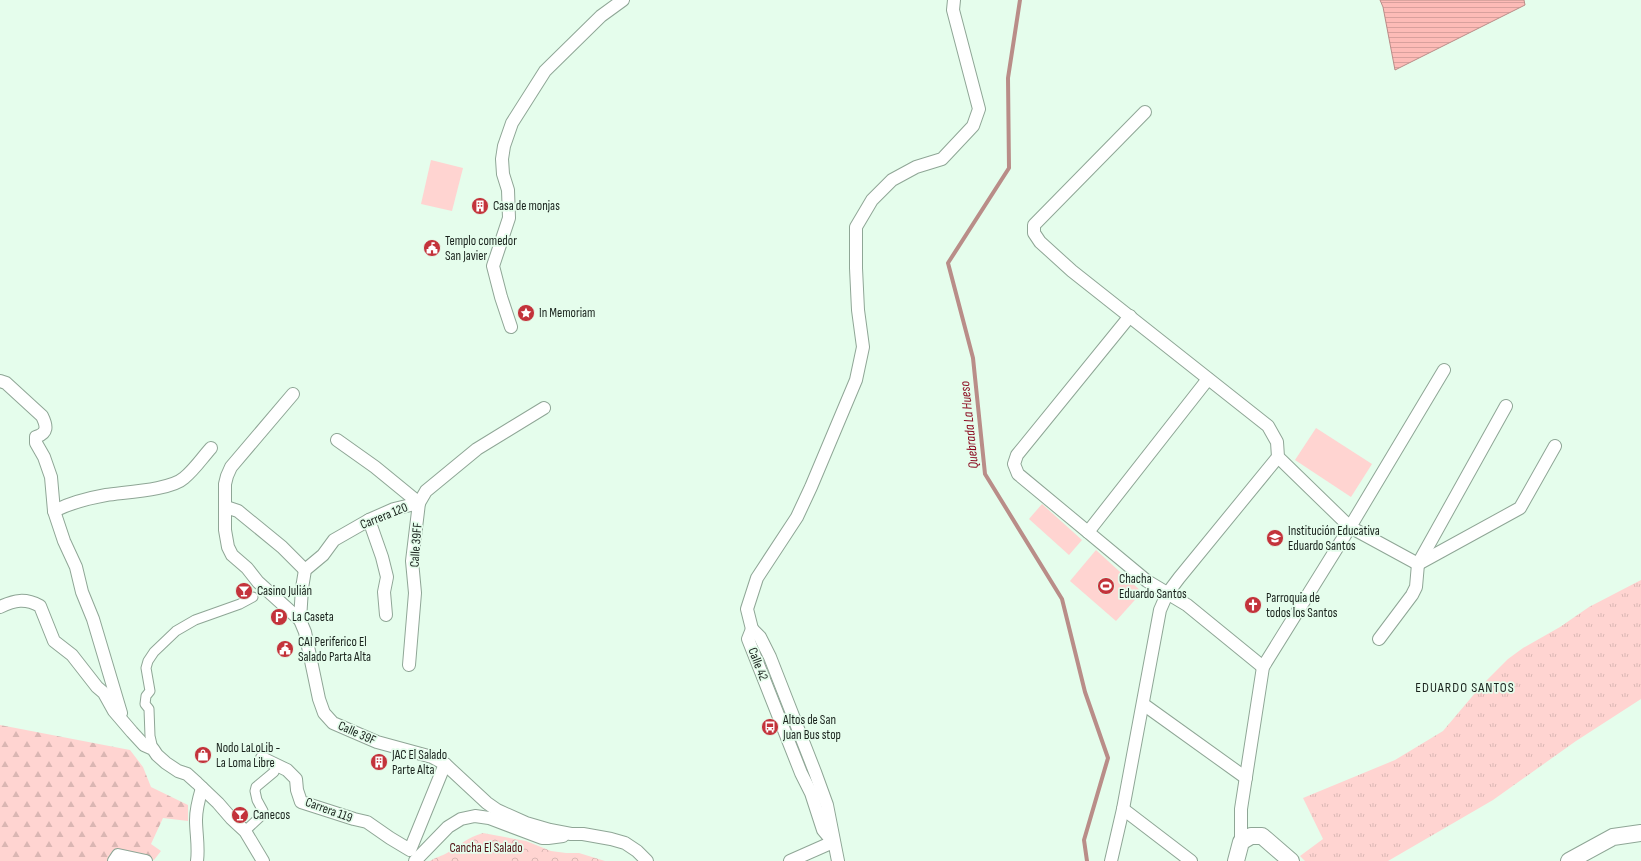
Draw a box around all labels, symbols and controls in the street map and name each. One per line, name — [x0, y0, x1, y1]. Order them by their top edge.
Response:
building icon: Casa de monjas — [470, 196, 490, 216]
place label: Casa de monjas — [493, 198, 560, 214]
place label: Templo comedor San Javier — [445, 233, 517, 264]
public building icon: Templo comedor San Javier — [422, 238, 442, 258]
place icon: In Memoriam — [516, 303, 536, 323]
place label: In Memoriam — [539, 305, 595, 321]
water label: Quebrada La Hueso — [956, 380, 982, 470]
street label: Carrera 120 — [358, 499, 410, 533]
street label: Calle 39FF — [406, 522, 426, 568]
place label: Institución Educativa Eduardo Santos — [1288, 523, 1380, 554]
school or university icon: Institución Educativa Eduardo Santos — [1265, 528, 1285, 548]
place label: Chacha Eduardo Santos — [1119, 571, 1187, 602]
sports icon: Chacha Eduardo Santos — [1096, 576, 1116, 596]
bar icon: Casino Julián — [234, 581, 254, 601]
place label: Casino Julián — [257, 583, 312, 599]
place label: Parroquia de todos los Santos — [1266, 590, 1338, 621]
church icon: Parroquia de todos los Santos — [1243, 595, 1263, 615]
parking icon: La Caseta — [269, 607, 289, 627]
place label: La Caseta — [292, 609, 334, 625]
place label: CAI Periferico El Salado Parta Alta — [298, 634, 371, 665]
public building icon: CAI Periferico El Salado Parta Alta — [275, 639, 295, 659]
street label: Calle 42 — [744, 645, 772, 683]
district label: EDUARDO SANTOS — [1415, 679, 1515, 696]
place label: Altos de San Juan Bus stop — [782, 712, 841, 743]
bus stop icon: Altos de San Juan Bus stop — [760, 717, 780, 737]
street label: Calle 39F — [336, 718, 378, 748]
place label: Nodo LaLoLib - La Loma Libre — [216, 740, 280, 771]
shop icon: Nodo LaLoLib - La Loma Libre — [193, 745, 213, 765]
place label: JAC El Salado Parte Alta — [391, 747, 447, 778]
building icon: JAC El Salado Parte Alta — [369, 752, 389, 772]
street label: Carrera 119 — [303, 794, 355, 826]
bar icon: Canecos — [230, 805, 250, 825]
place label: Canecos — [253, 807, 290, 823]
park label: Cancha El Salado — [449, 840, 523, 856]

